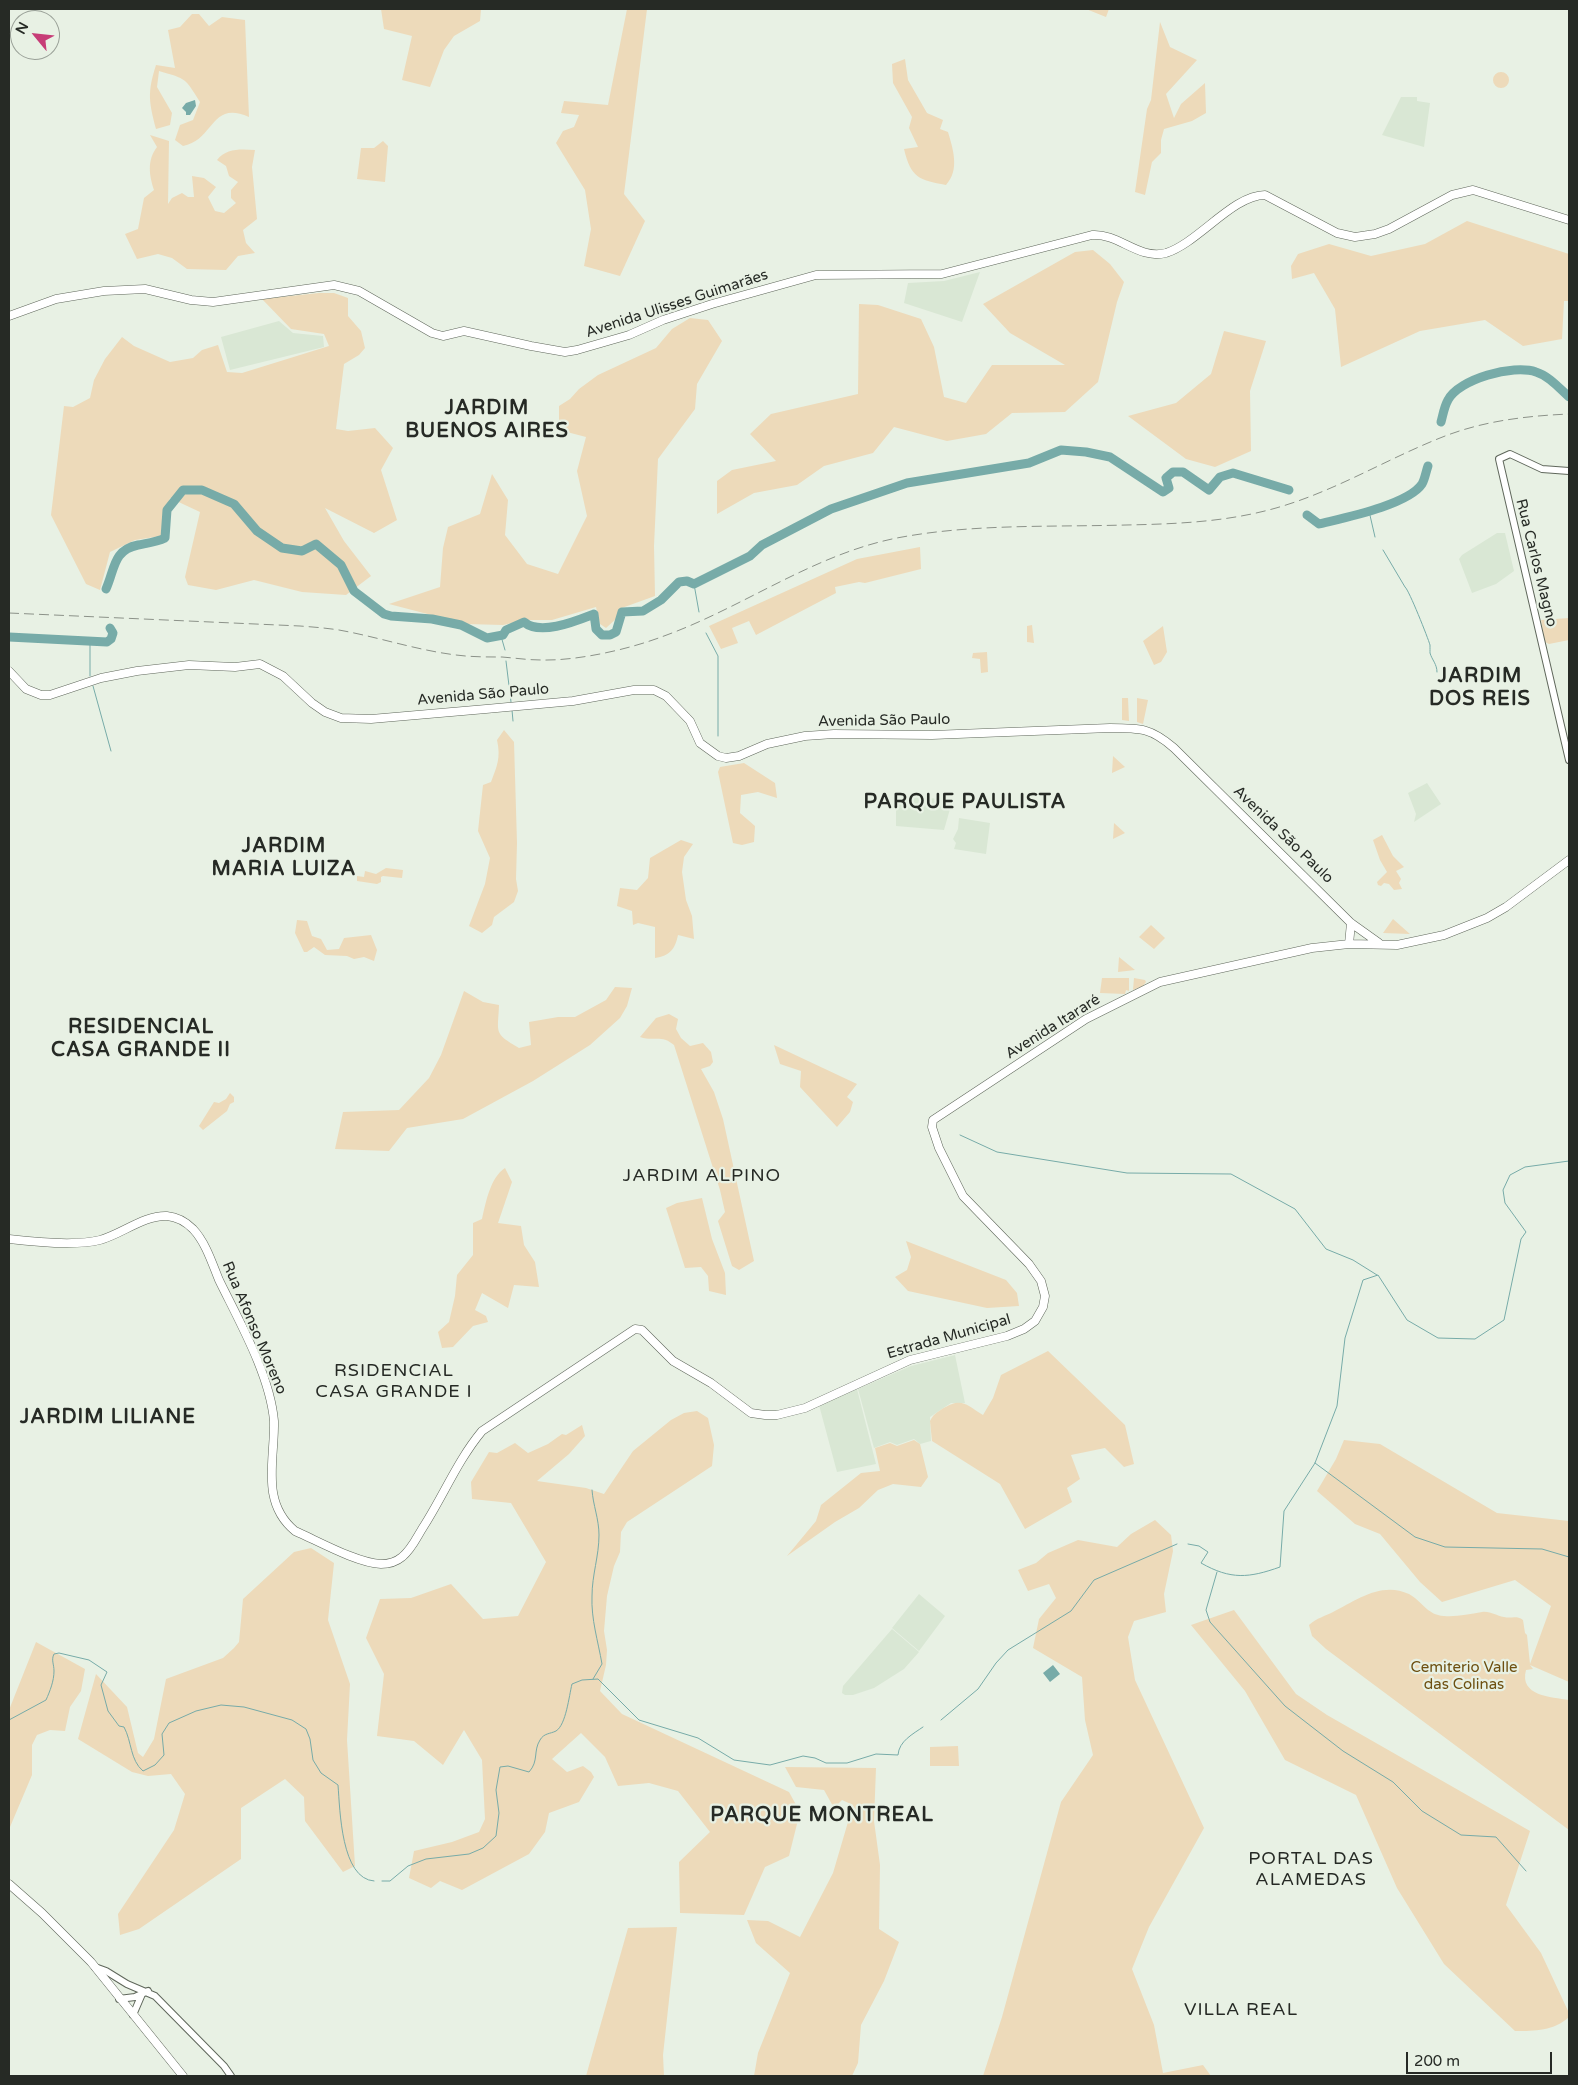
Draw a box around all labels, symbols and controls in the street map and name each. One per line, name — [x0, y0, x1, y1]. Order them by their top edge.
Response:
north arrow — [10, 10, 60, 60]
text: N — [12, 19, 32, 37]
street label: Avenida Ulisses Guimarães — [584, 266, 770, 342]
district label: JARDIM BUENOS AIRES — [404, 397, 570, 444]
street label: Rua Carlos Magno — [1511, 497, 1561, 629]
district label: JARDIM DOS REIS — [1428, 665, 1532, 712]
street label: Avenida São Paulo — [416, 680, 550, 710]
street label: Avenida São Paulo — [818, 711, 950, 731]
street label: Avenida São Paulo — [1229, 783, 1337, 887]
district label: PARQUE PAULISTA — [862, 791, 1068, 815]
district label: JARDIM MARIA LUIZA — [210, 835, 358, 882]
street label: Avenida Itararé — [1002, 991, 1104, 1063]
district label: RESIDENCIAL CASA GRANDE II — [49, 1016, 233, 1063]
district label: JARDIM ALPINO — [621, 1165, 783, 1187]
street label: Rua Afonso Moreno — [218, 1259, 290, 1397]
street label: Estrada Municipal — [885, 1311, 1013, 1363]
district label: RSIDENCIAL CASA GRANDE I — [314, 1360, 474, 1402]
district label: JARDIM LILIANE — [18, 1406, 198, 1430]
park label: Cemiterio Valle das Colinas — [1411, 1659, 1517, 1694]
district label: PARQUE MONTREAL — [708, 1804, 936, 1828]
district label: PORTAL DAS ALAMEDAS — [1247, 1848, 1375, 1890]
district label: VILLA REAL — [1183, 1999, 1299, 2021]
scale bar — [1408, 2042, 1554, 2074]
text: 200 m — [1414, 2052, 1460, 2070]

